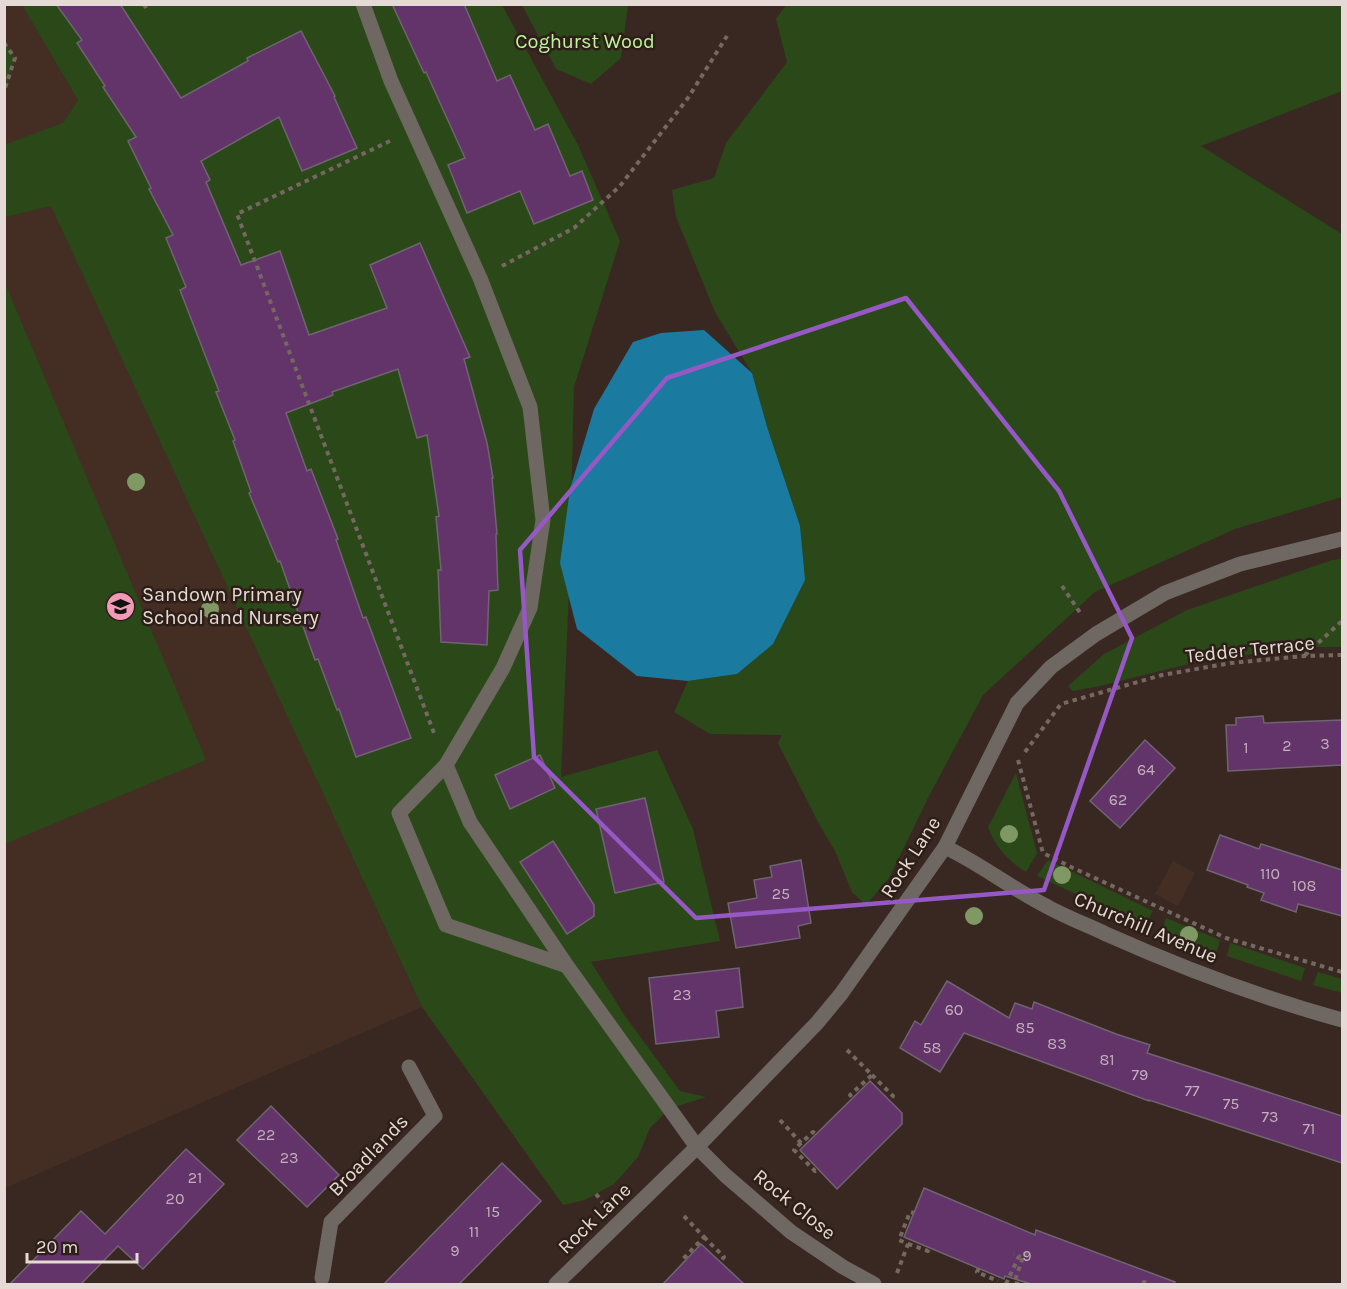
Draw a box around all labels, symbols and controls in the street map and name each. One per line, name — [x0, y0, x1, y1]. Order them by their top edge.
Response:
park label: Coghurst Wood — [515, 30, 655, 53]
place label: Sandown Primary School and Nursery — [142, 583, 319, 629]
school or university icon: Sandown Primary School and Nursery — [105, 590, 137, 622]
street label: Tedder Terrace — [1184, 631, 1316, 668]
house number: 3 — [1320, 734, 1330, 753]
house number: 2 — [1282, 736, 1292, 755]
house number: 1 — [1243, 738, 1249, 757]
house number: 64 — [1137, 760, 1155, 779]
house number: 62 — [1109, 790, 1127, 809]
street label: Rock Lane — [876, 812, 945, 902]
house number: 110 — [1260, 864, 1280, 883]
house number: 108 — [1292, 876, 1316, 895]
house number: 25 — [772, 884, 790, 903]
street label: Churchill Avenue — [1071, 887, 1221, 968]
house number: 23 — [673, 985, 691, 1004]
house number: 60 — [945, 1000, 963, 1019]
house number: 85 — [1016, 1018, 1034, 1037]
house number: 83 — [1047, 1034, 1067, 1053]
house number: 58 — [923, 1038, 941, 1057]
house number: 81 — [1099, 1050, 1115, 1069]
house number: 79 — [1132, 1065, 1148, 1084]
house number: 77 — [1184, 1081, 1200, 1100]
house number: 75 — [1223, 1094, 1239, 1113]
house number: 73 — [1262, 1107, 1278, 1126]
street label: Broadlands — [324, 1110, 413, 1201]
house number: 71 — [1303, 1119, 1315, 1138]
house number: 22 — [257, 1125, 275, 1144]
house number: 23 — [280, 1148, 298, 1167]
street label: Rock Close — [749, 1164, 840, 1245]
house number: 21 — [188, 1168, 202, 1187]
street label: Rock Lane — [553, 1178, 636, 1259]
house number: 20 — [166, 1189, 184, 1208]
house number: 15 — [486, 1202, 500, 1221]
house number: 11 — [469, 1222, 479, 1241]
scale bar — [27, 1226, 136, 1264]
text: 20 m — [36, 1236, 78, 1258]
house number: 9 — [450, 1241, 460, 1260]
house number: 9 — [1022, 1246, 1032, 1265]

